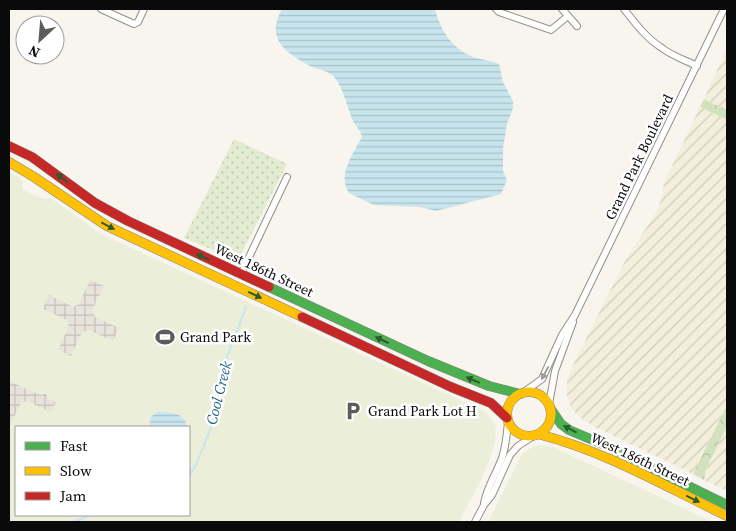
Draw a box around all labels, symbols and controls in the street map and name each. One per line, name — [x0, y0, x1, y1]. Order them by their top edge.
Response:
north arrow — [15, 15, 65, 65]
text: N — [25, 40, 43, 63]
street label: Grand Park Boulevard — [600, 91, 678, 223]
one-way arrow — [55, 173, 69, 183]
one-way arrow — [101, 222, 116, 230]
street label: West 186th Street — [211, 238, 317, 302]
one-way arrow — [196, 252, 210, 260]
one-way arrow — [248, 291, 263, 300]
sports icon: Grand Park — [154, 326, 176, 348]
place label: Grand Park — [180, 327, 251, 347]
one-way arrow — [375, 335, 390, 344]
water label: Cool Creek — [201, 358, 237, 427]
one-way arrow — [541, 365, 549, 380]
one-way arrow — [466, 376, 480, 384]
parking icon: Grand Park Lot H — [342, 400, 364, 422]
place label: Grand Park Lot H — [368, 401, 477, 421]
one-way arrow — [562, 425, 577, 433]
legend — [15, 426, 190, 516]
street label: West 186th Street — [587, 427, 693, 491]
text: Fast — [60, 435, 87, 456]
text: Slow — [60, 460, 92, 481]
text: Jam — [59, 485, 87, 506]
one-way arrow — [686, 495, 700, 503]

